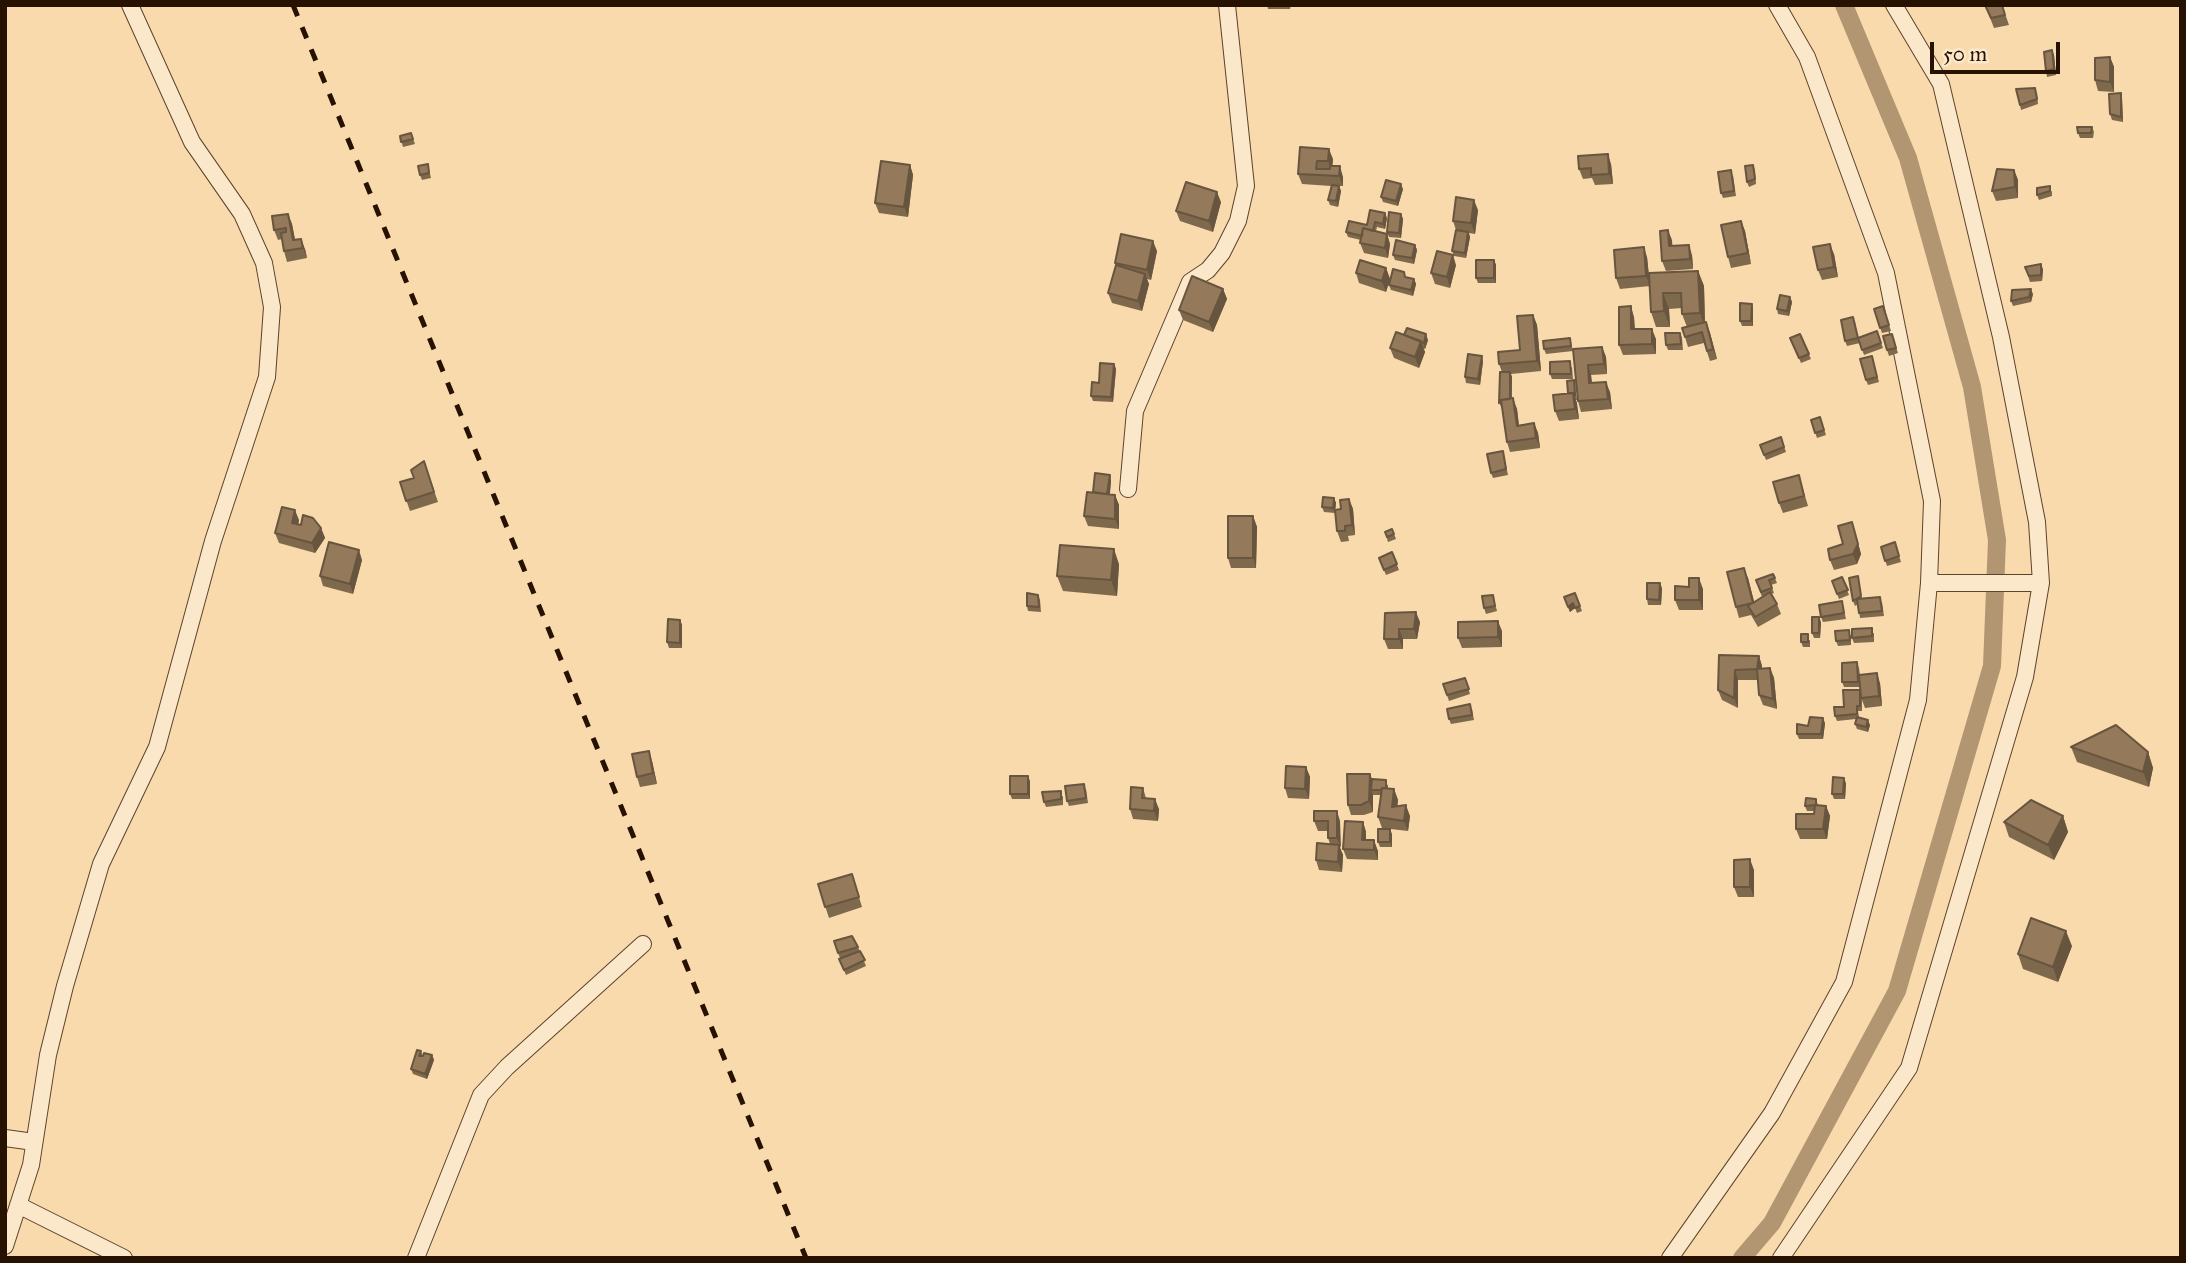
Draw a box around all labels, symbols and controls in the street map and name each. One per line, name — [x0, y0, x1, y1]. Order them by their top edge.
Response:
scale bar — [1934, 28, 2064, 72]
text: 50 m — [1943, 41, 1987, 67]

